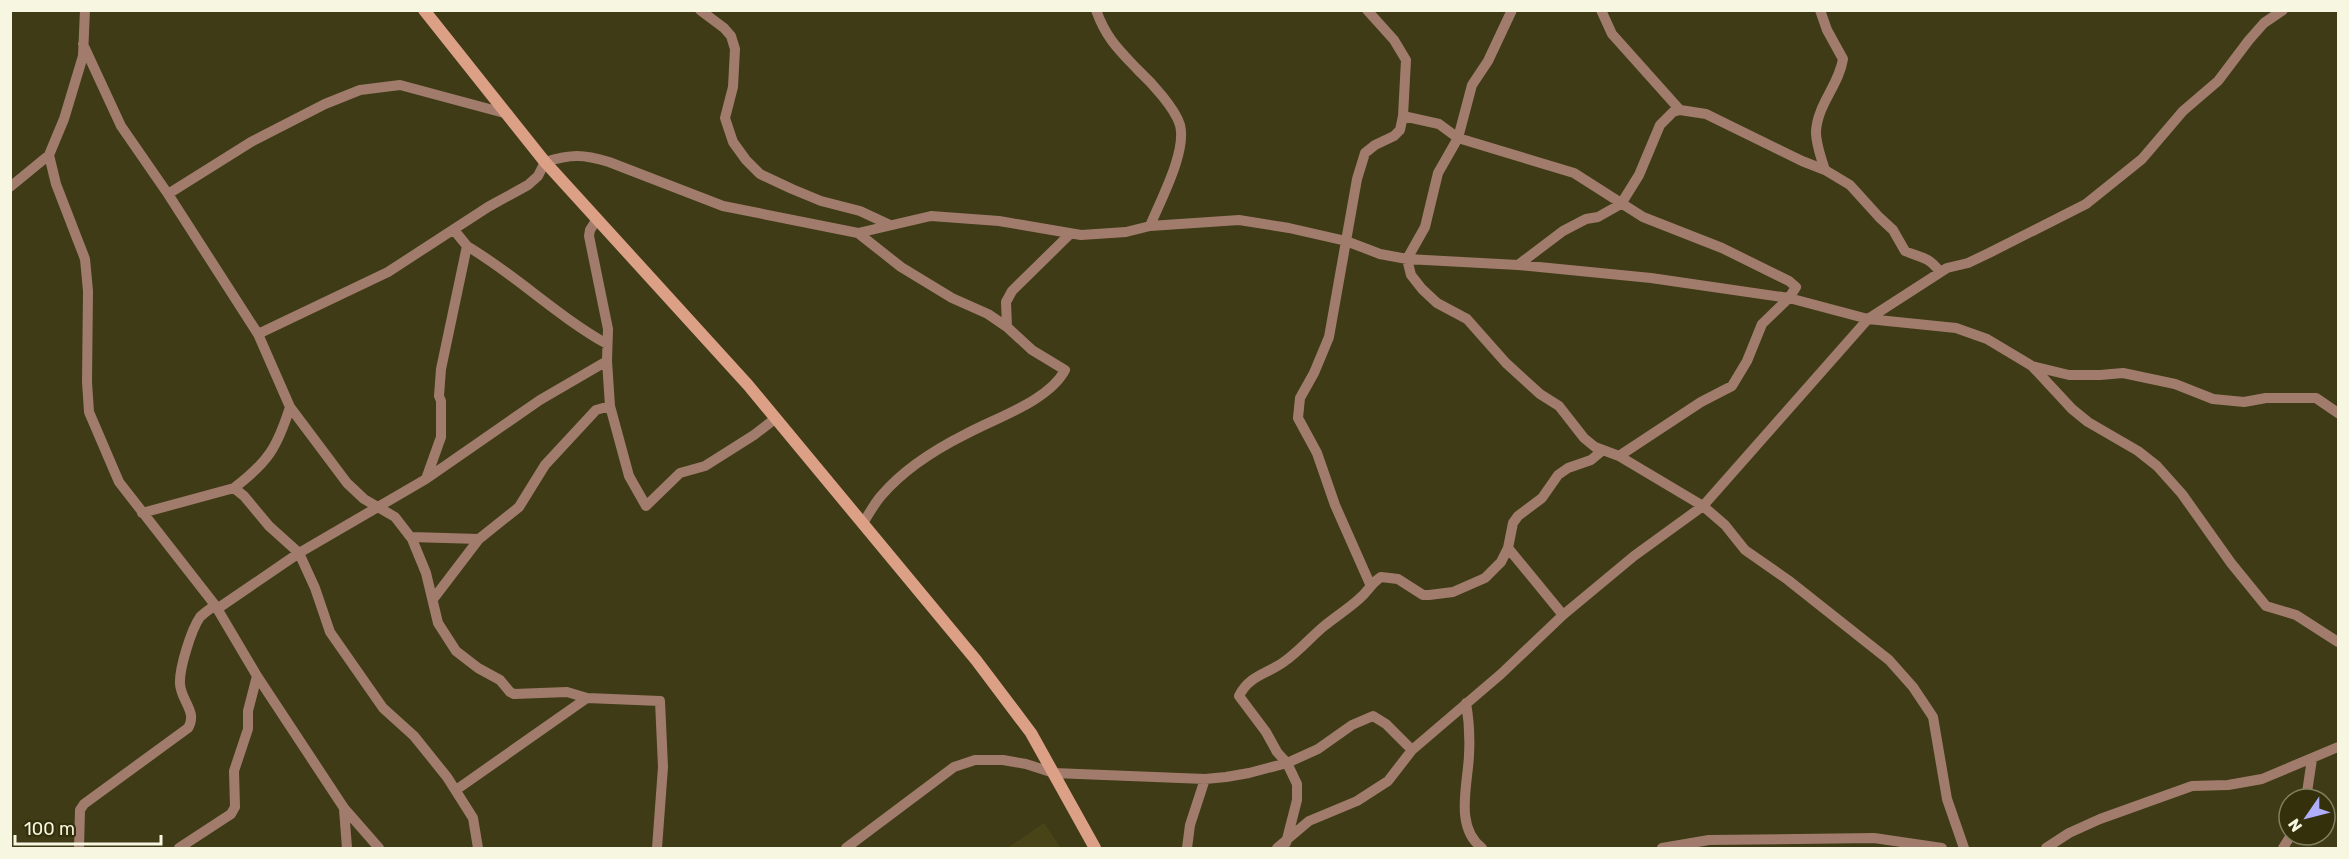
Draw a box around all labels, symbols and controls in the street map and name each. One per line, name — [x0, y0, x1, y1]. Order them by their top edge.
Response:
north arrow — [2277, 787, 2337, 847]
scale bar — [15, 808, 160, 846]
text: N — [2284, 815, 2306, 835]
text: 100 m — [24, 818, 75, 840]

